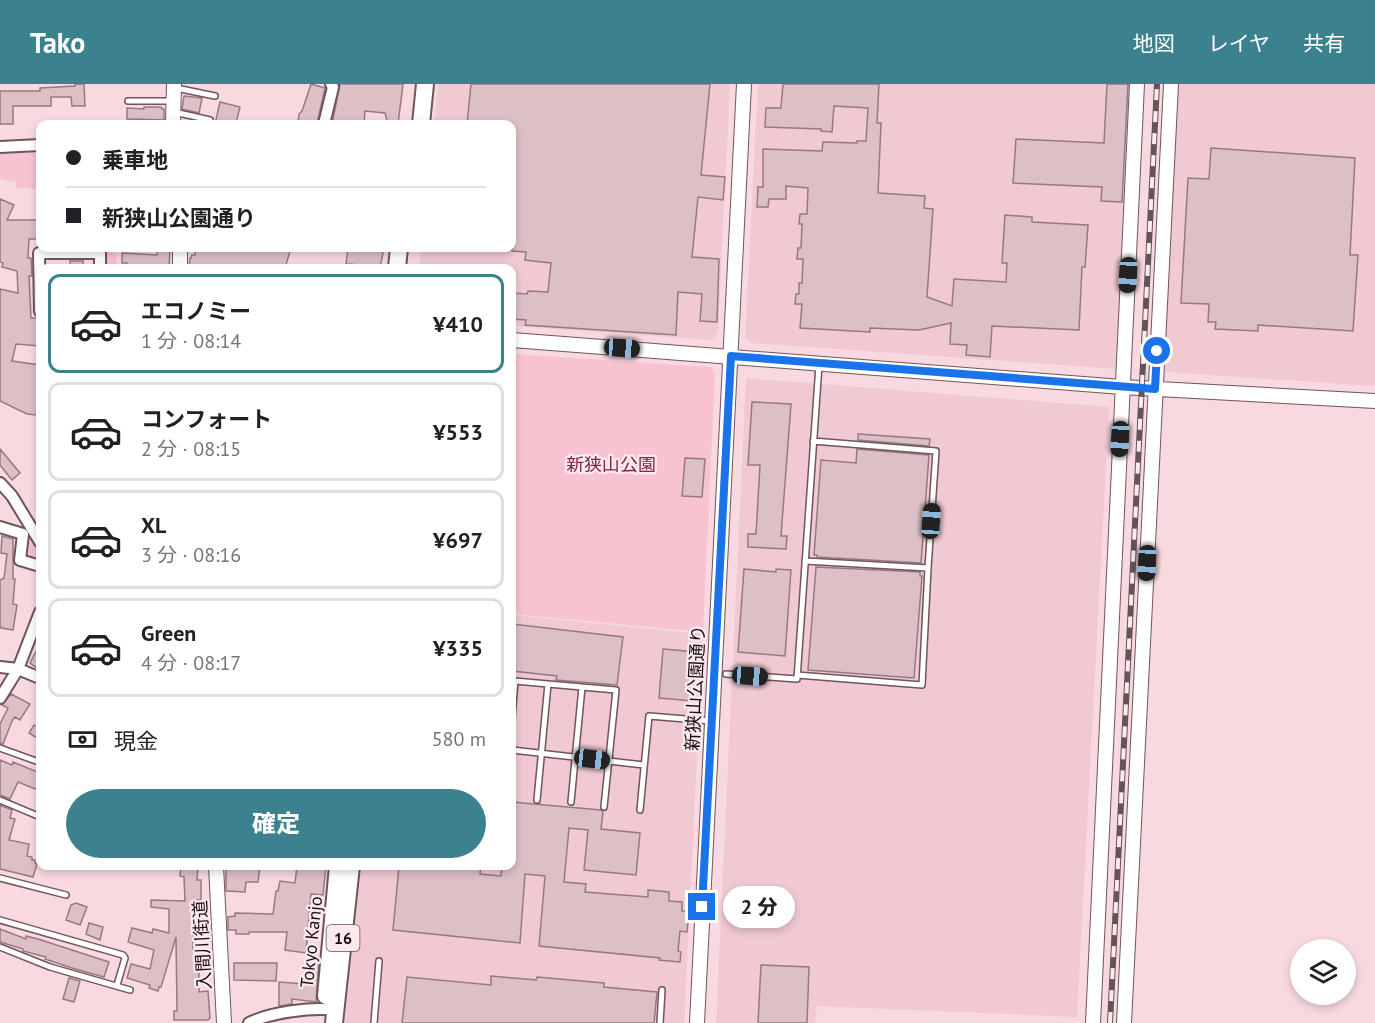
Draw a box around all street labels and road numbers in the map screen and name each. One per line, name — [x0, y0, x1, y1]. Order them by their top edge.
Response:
street label: 新狭山公園通り — [680, 624, 710, 752]
street label: Tokyo Kanjo — [295, 895, 327, 989]
street label: 入間川街道 — [188, 899, 216, 991]
road number: 16 — [326, 925, 360, 951]

